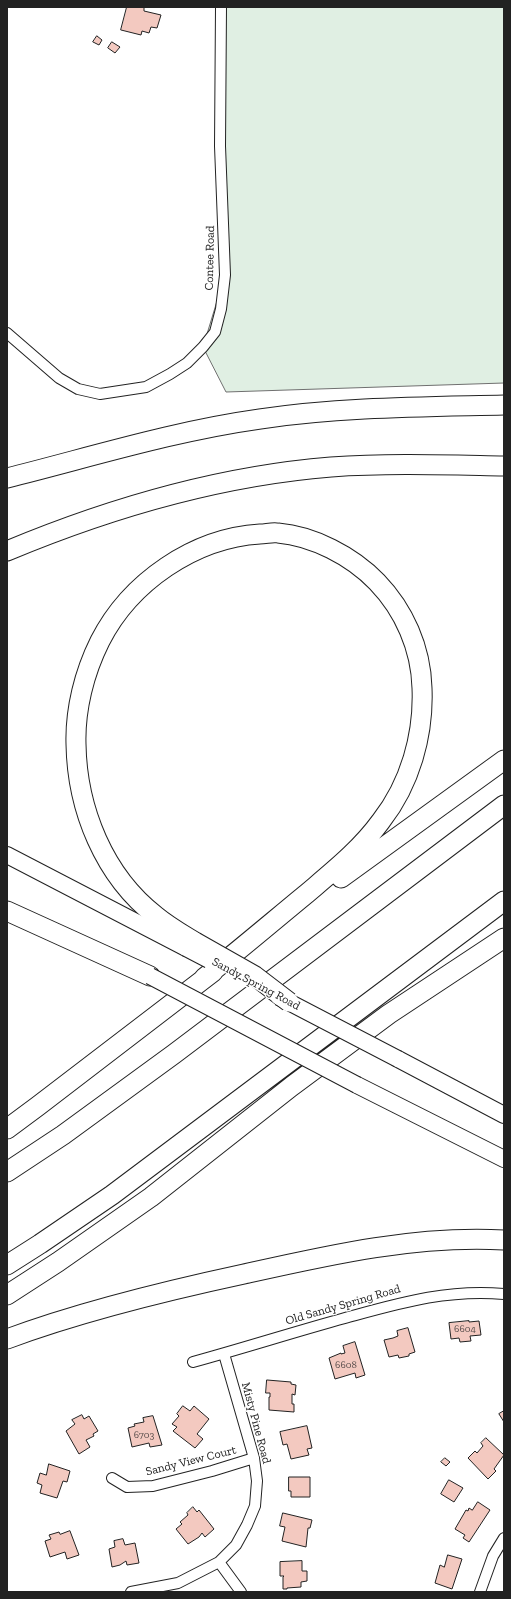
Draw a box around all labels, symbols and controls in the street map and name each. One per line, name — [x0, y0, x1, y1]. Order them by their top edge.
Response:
street label: Contee Road — [202, 225, 218, 291]
street label: Sandy Spring Road — [209, 955, 303, 1013]
street label: Old Sandy Spring Road — [284, 1282, 402, 1328]
house number: 6604 — [454, 1323, 476, 1335]
house number: 6608 — [335, 1359, 357, 1371]
street label: Misty Pine Road — [238, 1381, 274, 1465]
house number: 6703 — [134, 1429, 154, 1441]
street label: Sandy View Court — [144, 1443, 238, 1479]

